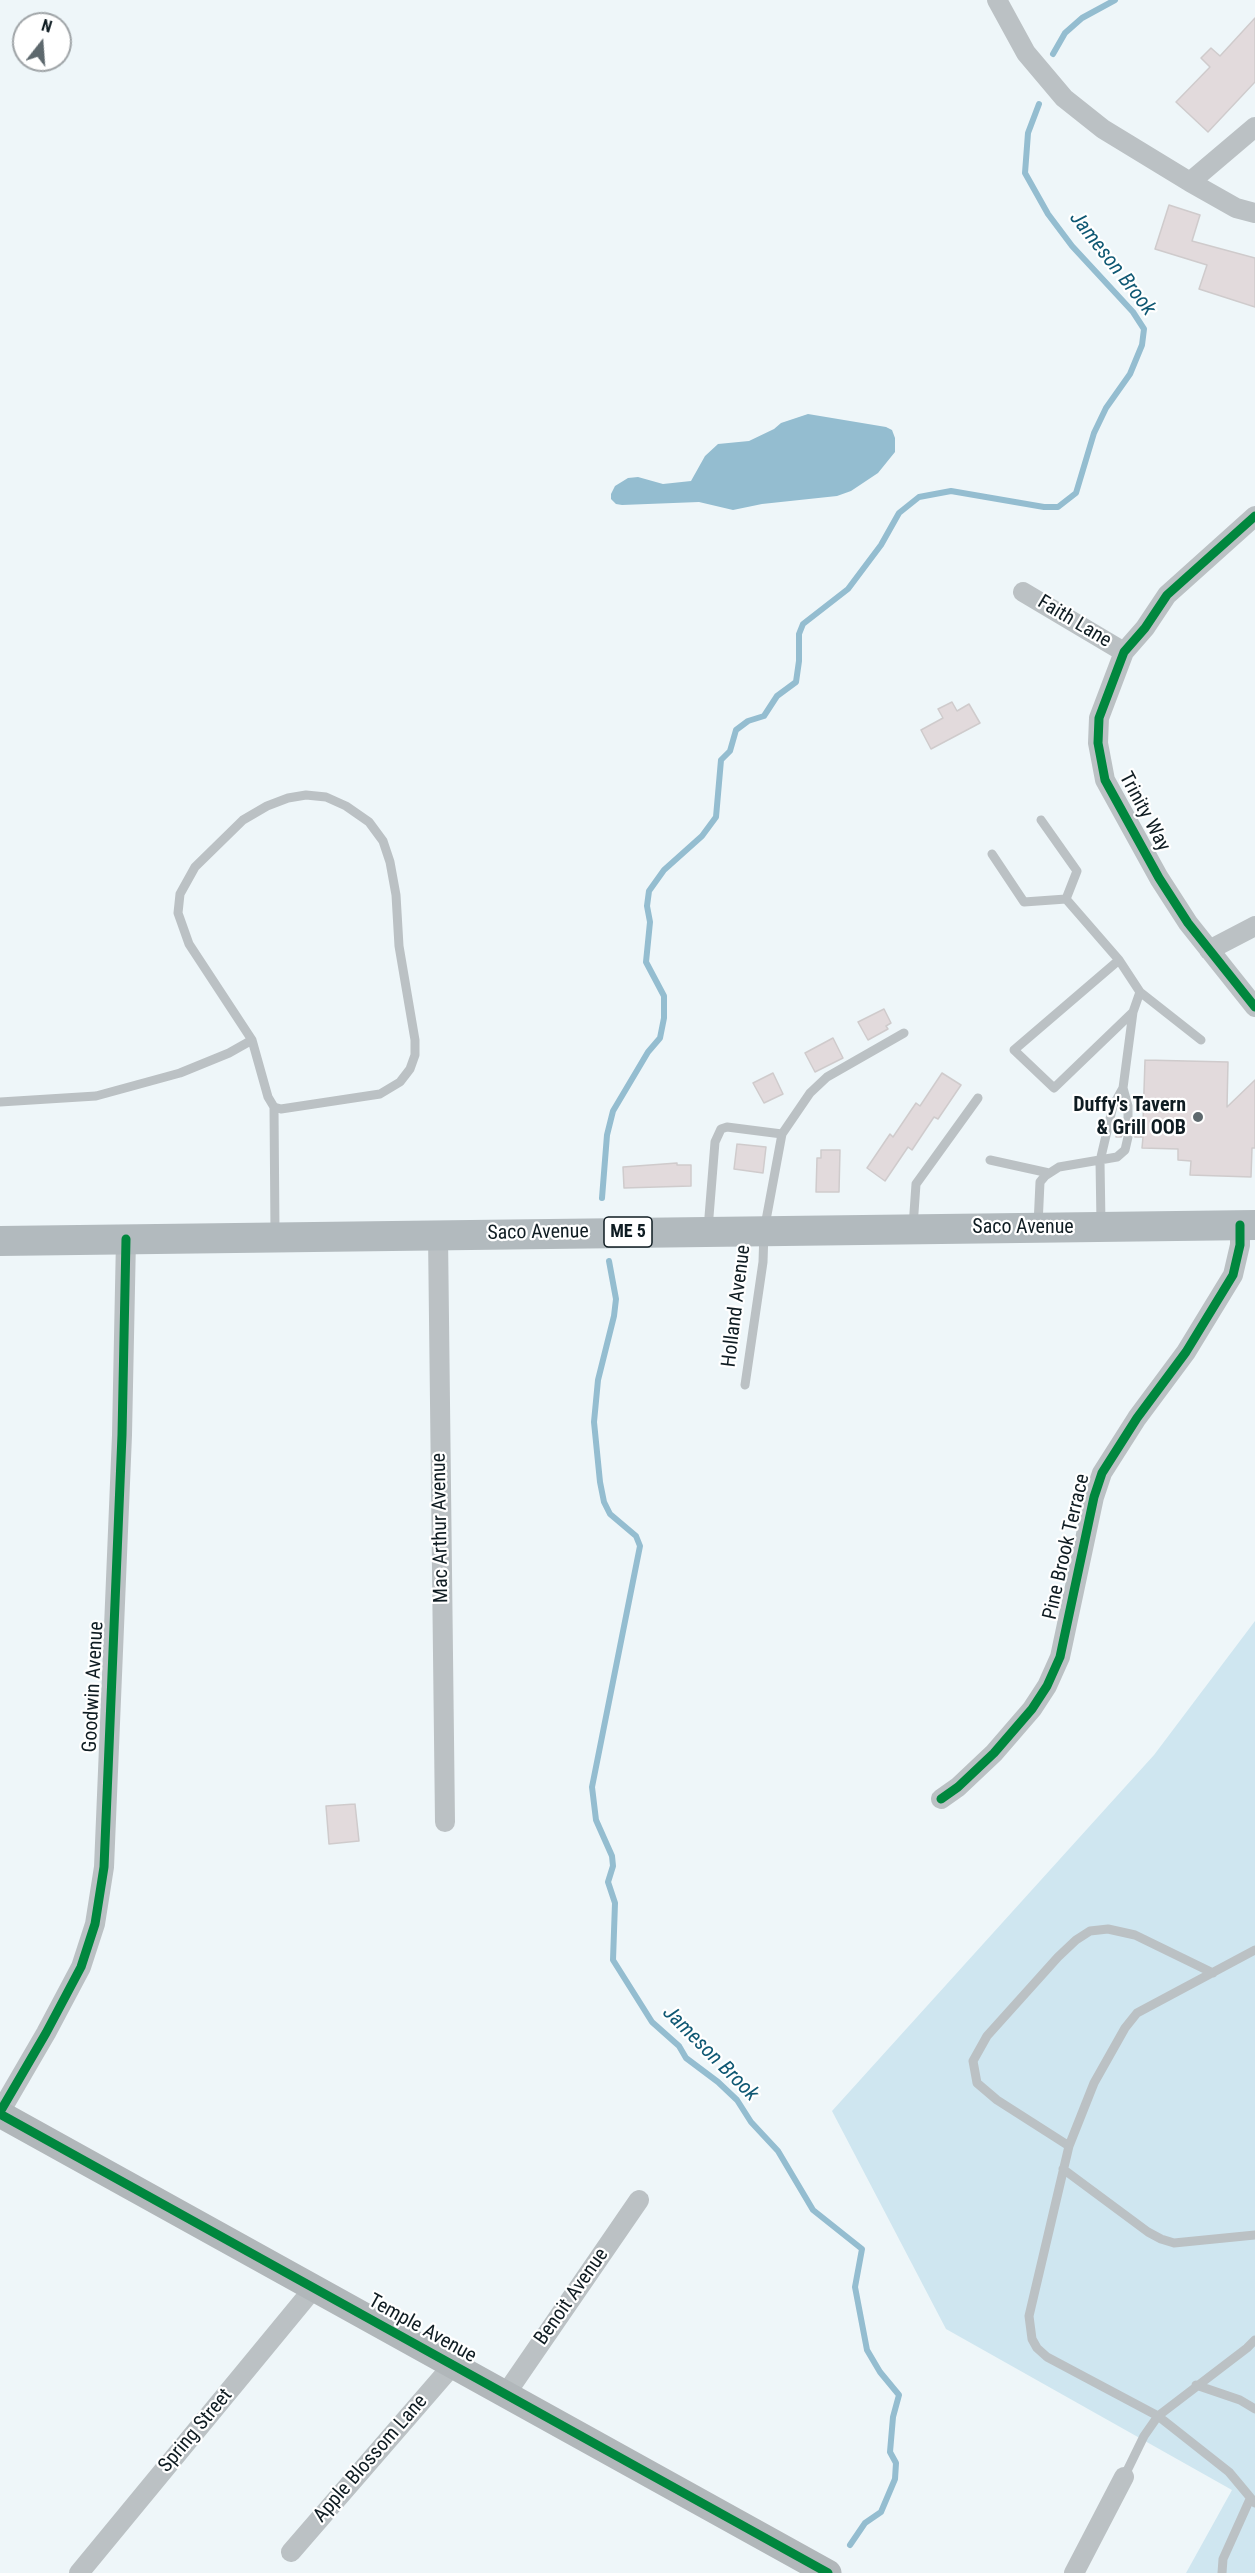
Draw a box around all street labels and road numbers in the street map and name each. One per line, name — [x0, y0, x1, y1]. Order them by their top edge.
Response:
street label: Faith Lane — [1033, 591, 1115, 653]
street label: Trinity Way — [1113, 768, 1175, 856]
street label: Saco Avenue — [972, 1216, 1074, 1240]
road number: ME 5 — [604, 1217, 652, 1247]
street label: Saco Avenue — [487, 1220, 589, 1246]
street label: Holland Avenue — [718, 1244, 756, 1368]
street label: Mac Arthur Avenue — [428, 1453, 454, 1603]
street label: Pine Brook Terrace — [1039, 1472, 1095, 1622]
street label: Goodwin Avenue — [79, 1621, 109, 1753]
street label: Benoit Avenue — [530, 2244, 614, 2350]
street label: Temple Avenue — [364, 2289, 480, 2369]
street label: Spring Street — [154, 2384, 238, 2478]
street label: Apple Blossom Lane — [309, 2390, 433, 2528]

